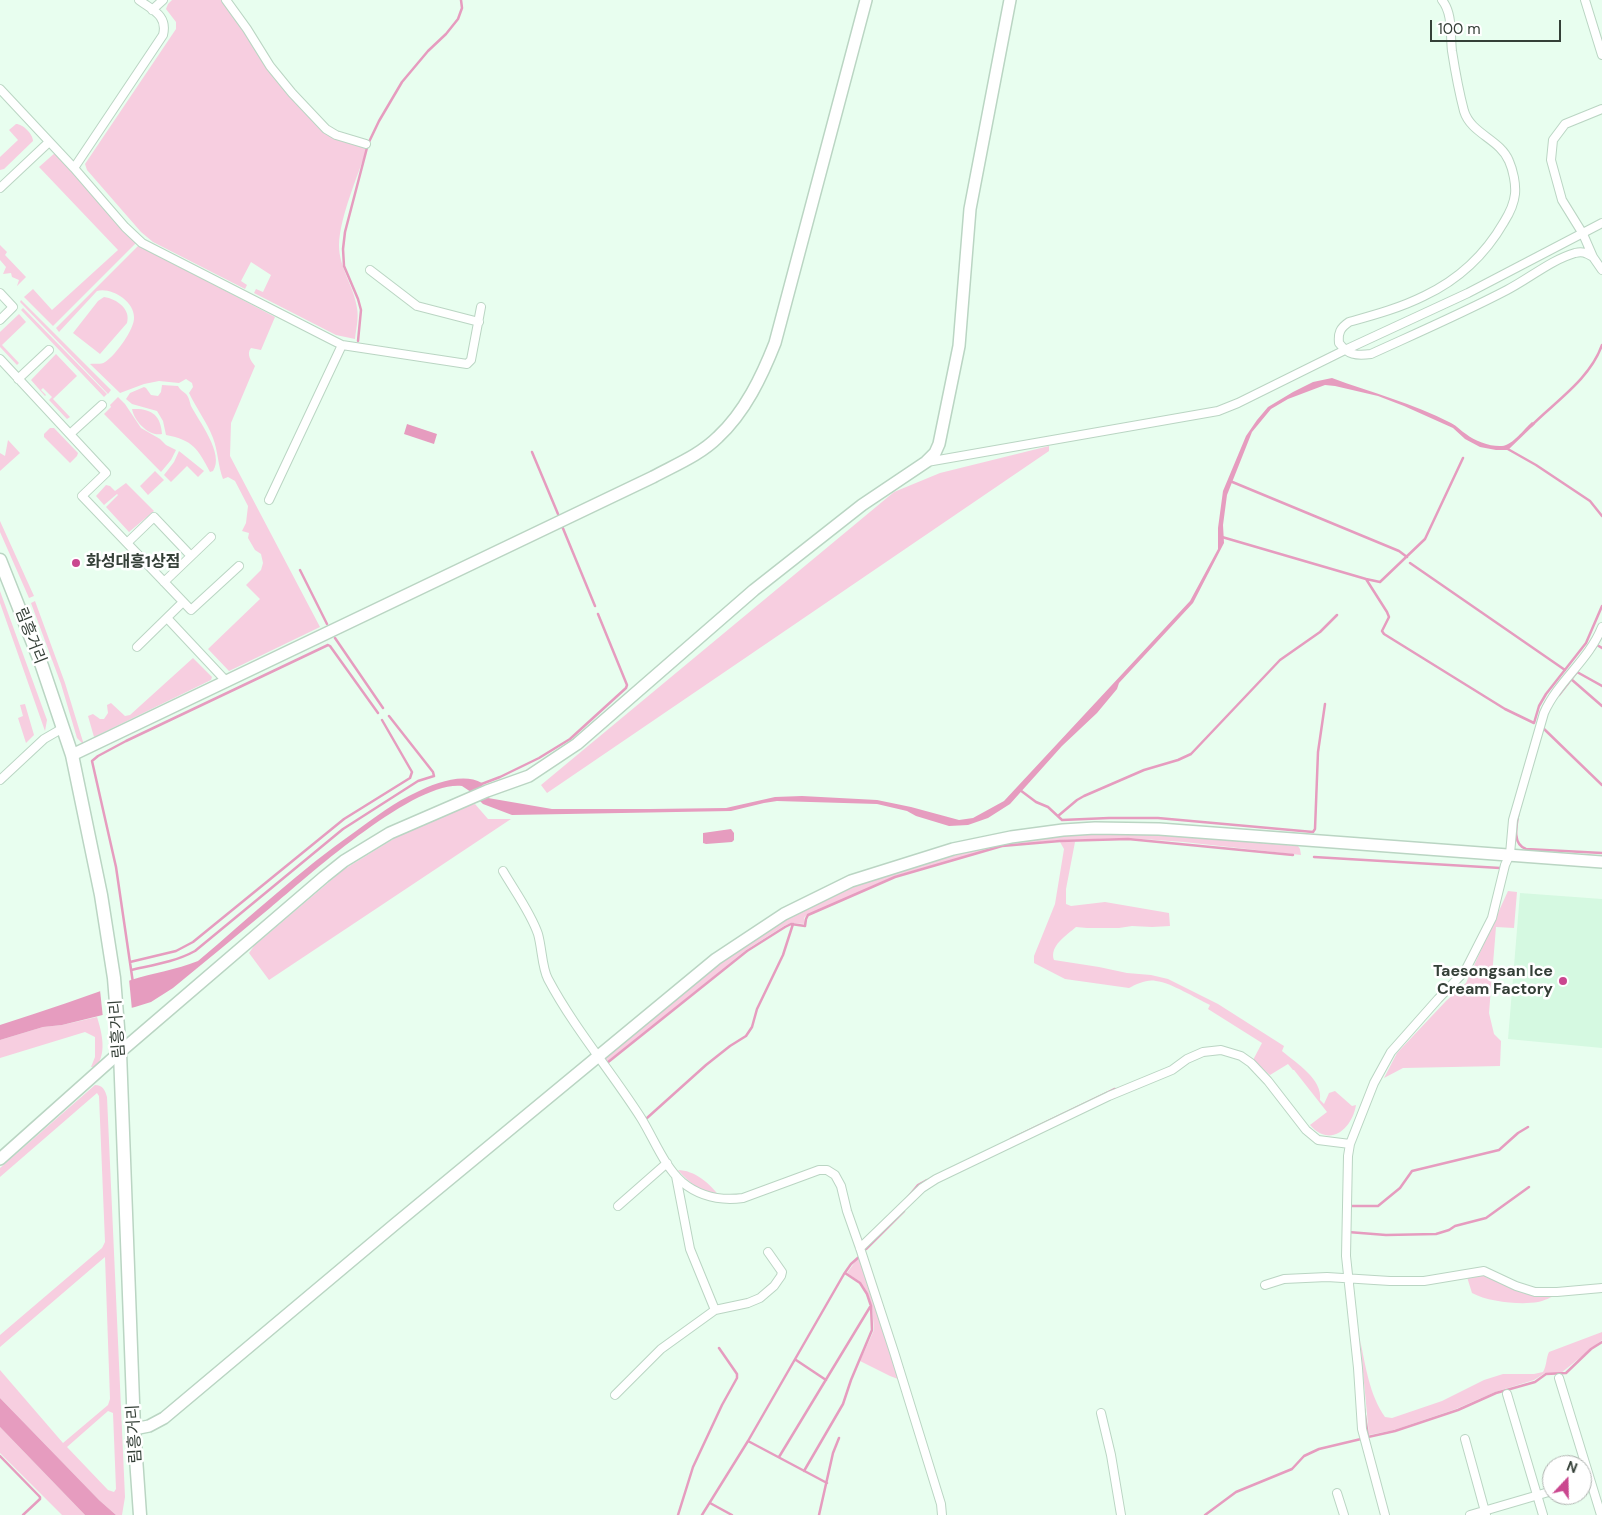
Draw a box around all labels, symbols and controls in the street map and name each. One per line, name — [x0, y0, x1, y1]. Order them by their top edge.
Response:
scale bar — [1432, 10, 1563, 42]
text: 100 m — [1438, 19, 1481, 39]
place label: 화성대흥1상점 — [86, 553, 180, 573]
marker: 화성대흥1상점 — [70, 557, 82, 569]
street label: 림흥거리 — [10, 605, 50, 667]
place label: Taesongsan Ice Cream Factory — [1433, 962, 1553, 1000]
marker: Taesongsan Ice Cream Factory — [1557, 975, 1569, 987]
street label: 림흥거리 — [106, 999, 130, 1059]
street label: 림흥거리 — [124, 1404, 146, 1464]
north arrow — [1542, 1455, 1592, 1505]
text: N — [1564, 1457, 1580, 1477]

